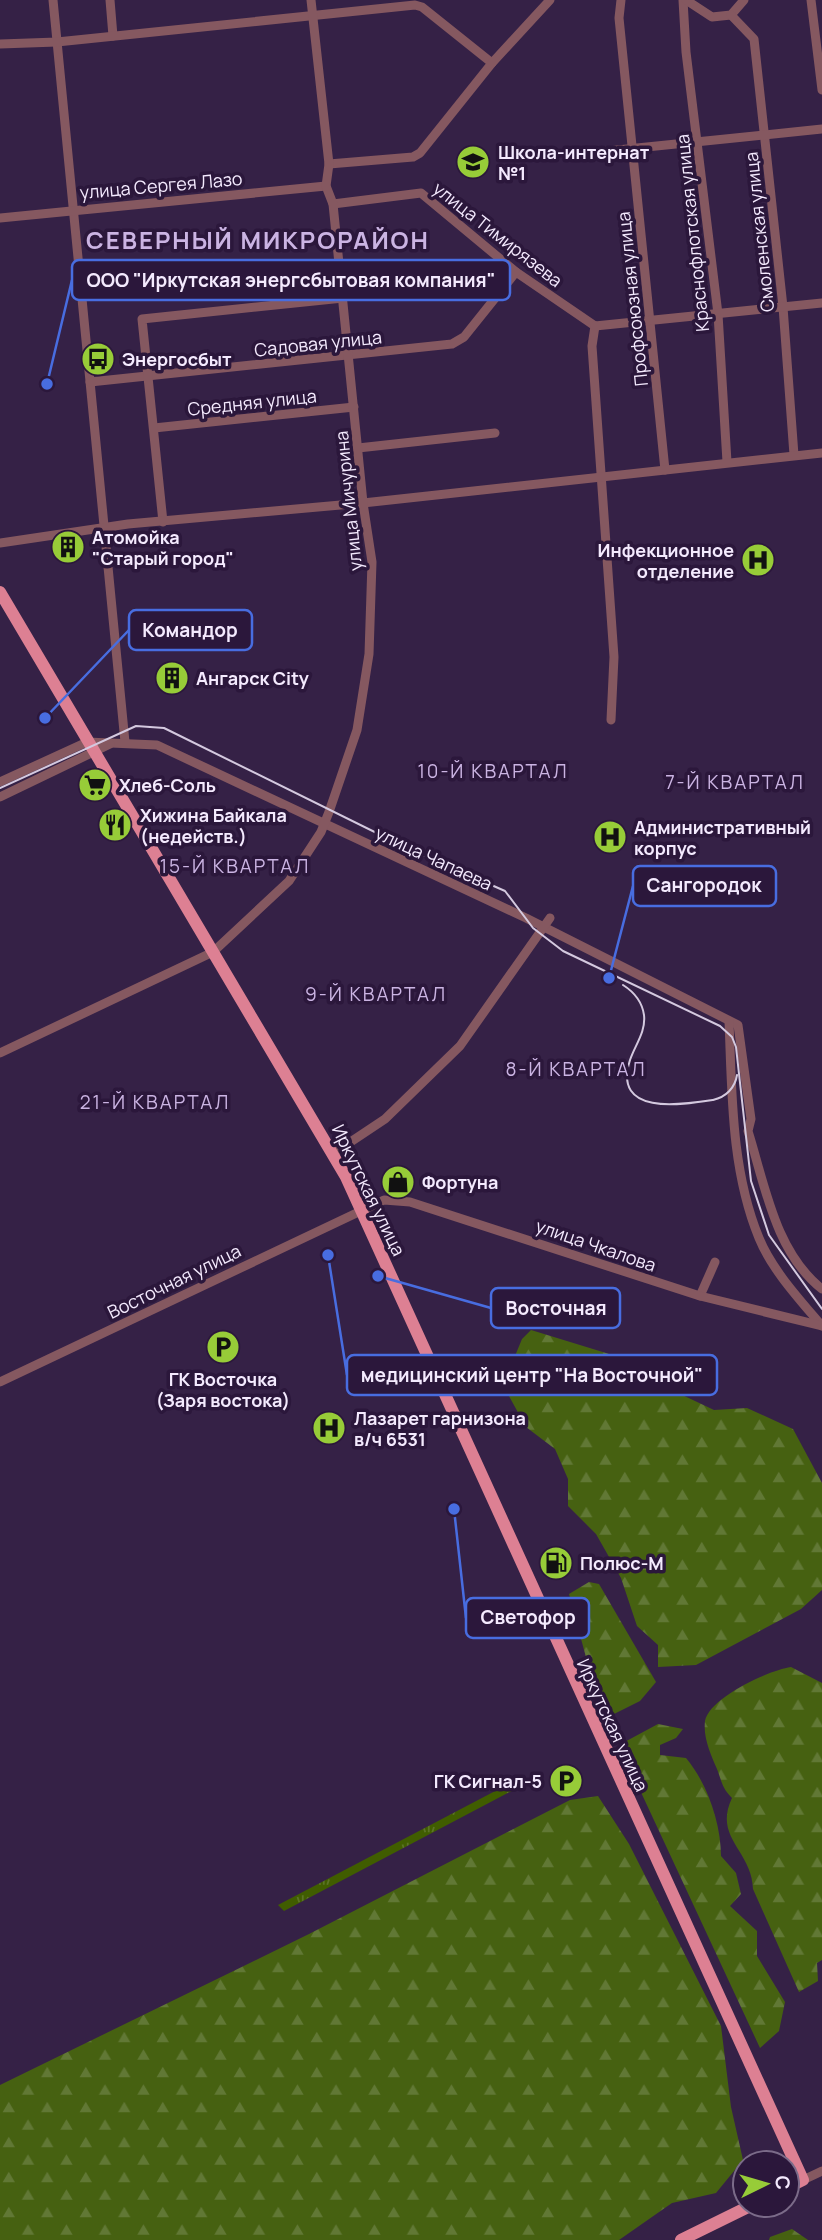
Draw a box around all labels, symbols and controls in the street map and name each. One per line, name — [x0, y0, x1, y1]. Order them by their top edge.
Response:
street label: Краснофлотская улица — [670, 133, 714, 333]
place label: Школа-интернат №1 — [498, 140, 650, 185]
school or university icon: Школа-интернат №1 — [454, 143, 492, 181]
street label: Смоленская улица — [739, 151, 779, 313]
street label: улица Сергея Лазо — [79, 166, 243, 204]
street label: улица Тимирязева — [428, 176, 568, 292]
street label: Профсоюзная улица — [611, 211, 653, 387]
district label: СЕВЕРНЫЙ МИКРОРАЙОН — [86, 223, 430, 256]
callout: ООО "Иркутская энергсбытовая компания" — [72, 260, 510, 300]
text: ООО "Иркутская энергсбытовая компания" — [86, 267, 496, 293]
street label: Садовая улица — [253, 324, 383, 362]
bus stop icon: Энергосбыт — [79, 340, 117, 378]
place label: Энергосбыт — [122, 347, 232, 371]
street label: Средняя улица — [186, 383, 318, 421]
street label: улица Мичурина — [329, 430, 367, 572]
place label: Атомойка "Старый город" — [92, 525, 234, 570]
building icon: Атомойка "Старый город" — [49, 528, 87, 566]
place label: Инфекционное отделение — [598, 538, 734, 583]
hospital icon: Инфекционное отделение — [739, 541, 777, 579]
callout: Командор — [129, 610, 252, 650]
text: Командор — [142, 617, 238, 643]
building icon: Ангарск City — [153, 659, 191, 697]
place label: Ангарск City — [196, 666, 309, 690]
district label: 10-Й КВАРТАЛ — [417, 758, 569, 784]
supermarket icon: Хлеб-Соль — [76, 766, 114, 804]
district label: 7-Й КВАРТАЛ — [665, 769, 805, 795]
place label: Хлеб-Соль — [119, 773, 216, 797]
place label: Хижина Байкала (недейств.) — [140, 803, 287, 848]
restaurant icon: Хижина Байкала (недейств.) — [96, 806, 134, 844]
place label: Административный корпус — [634, 815, 811, 860]
hospital icon: Административный корпус — [591, 818, 629, 856]
street label: улица Чапаева — [372, 820, 496, 896]
district label: 15-Й КВАРТАЛ — [160, 853, 310, 879]
callout: Сангородок — [633, 866, 776, 906]
text: Сангородок — [647, 872, 762, 898]
district label: 9-Й КВАРТАЛ — [305, 981, 447, 1007]
district label: 8-Й КВАРТАЛ — [505, 1056, 647, 1082]
district label: 21-Й КВАРТАЛ — [80, 1089, 230, 1115]
street label: Иркутская улица — [327, 1120, 411, 1260]
shop icon: Фортуна — [379, 1163, 417, 1201]
place label: Фортуна — [422, 1170, 498, 1194]
street label: улица Чкалова — [533, 1213, 659, 1277]
street label: Восточная улица — [103, 1238, 245, 1324]
callout: Восточная — [491, 1288, 620, 1328]
text: Восточная — [505, 1295, 607, 1321]
parking icon: ГК Восточка (Заря востока) — [204, 1328, 242, 1366]
callout: медицинский центр "На Восточной" — [347, 1355, 717, 1395]
text: медицинский центр "На Восточной" — [361, 1362, 703, 1388]
place label: ГК Восточка (Заря востока) — [156, 1367, 290, 1412]
place label: Лазарет гарнизона в/ч 6531 — [354, 1406, 526, 1451]
hospital icon: Лазарет гарнизона в/ч 6531 — [310, 1409, 348, 1447]
fuel station icon: Полюс-М — [537, 1544, 575, 1582]
place label: Полюс-М — [580, 1551, 664, 1575]
callout: Светофор — [466, 1598, 589, 1638]
text: Светофор — [480, 1604, 576, 1630]
street label: Иркутская улица — [572, 1655, 654, 1795]
parking icon: ГК Сигнал-5 — [547, 1762, 585, 1800]
place label: ГК Сигнал-5 — [434, 1769, 542, 1793]
north arrow — [731, 2149, 801, 2219]
text: С — [769, 2174, 796, 2191]

